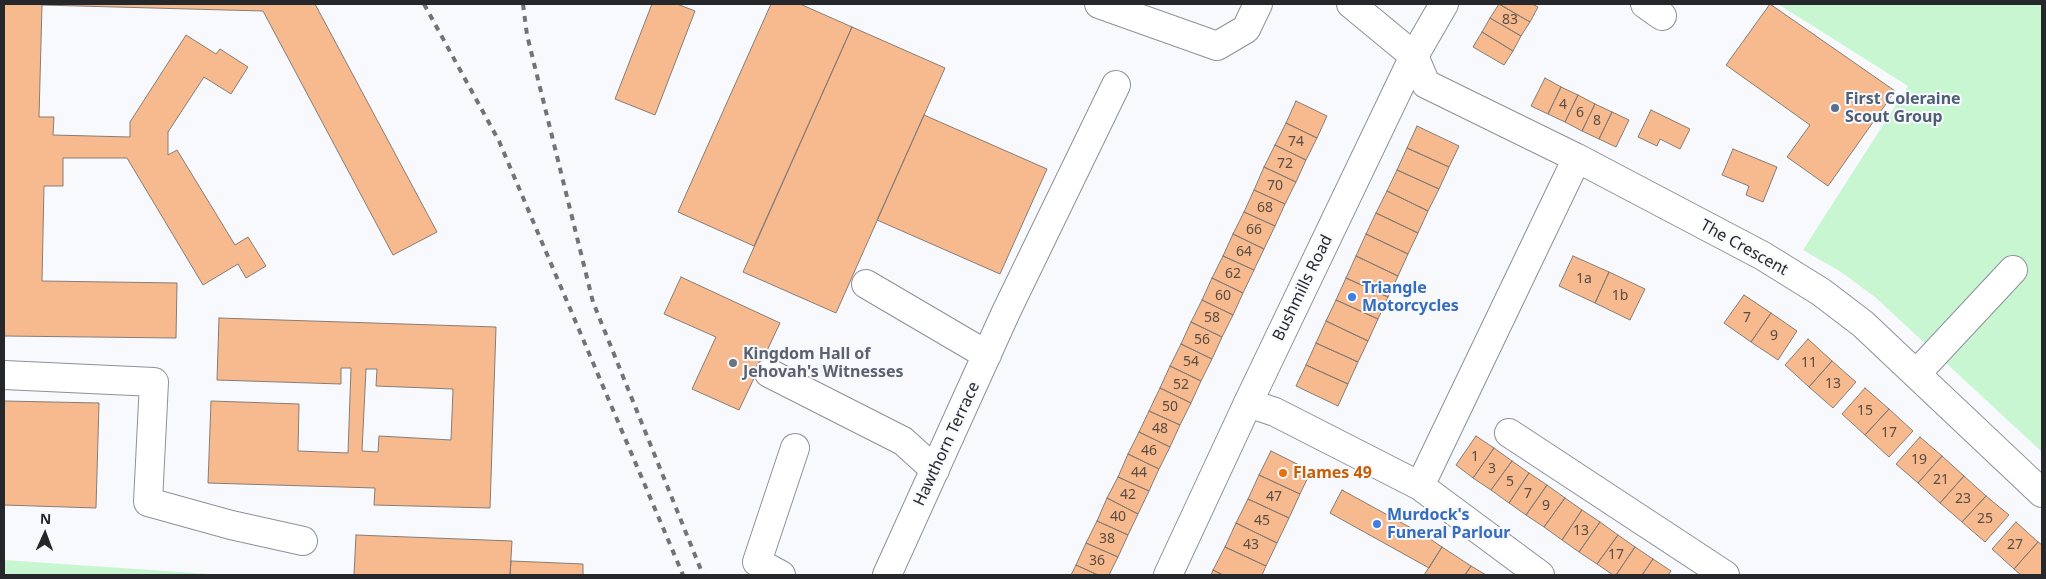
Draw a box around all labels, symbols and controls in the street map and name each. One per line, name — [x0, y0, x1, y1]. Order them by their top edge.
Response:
house number: 83 — [1502, 12, 1518, 28]
place label: First Coleraine Scout Group — [1845, 89, 1961, 127]
house number: 4 — [1559, 97, 1567, 113]
marker: First Coleraine Scout Group — [1829, 102, 1841, 114]
house number: 6 — [1576, 105, 1584, 121]
house number: 8 — [1593, 113, 1601, 129]
house number: 74 — [1288, 134, 1304, 150]
house number: 72 — [1277, 156, 1293, 172]
house number: 70 — [1267, 178, 1283, 194]
house number: 68 — [1257, 200, 1273, 216]
street label: The Crescent — [1697, 216, 1791, 280]
house number: 66 — [1246, 222, 1262, 238]
street label: Bushmills Road — [1269, 232, 1337, 344]
house number: 64 — [1236, 244, 1252, 260]
house number: 62 — [1225, 266, 1241, 282]
house number: 1a — [1576, 271, 1592, 287]
place label: Triangle Motorcycles — [1362, 278, 1459, 316]
house number: 60 — [1215, 288, 1231, 304]
house number: 1b — [1612, 288, 1628, 304]
marker: Triangle Motorcycles — [1346, 291, 1358, 303]
house number: 58 — [1204, 310, 1220, 326]
house number: 7 — [1743, 310, 1751, 326]
house number: 9 — [1770, 328, 1778, 344]
house number: 56 — [1194, 332, 1210, 348]
place label: Kingdom Hall of Jehovah's Witnesses — [743, 344, 904, 382]
house number: 54 — [1183, 354, 1199, 370]
house number: 11 — [1801, 355, 1817, 371]
marker: Kingdom Hall of Jehovah's Witnesses — [727, 357, 739, 369]
house number: 13 — [1825, 376, 1841, 392]
house number: 52 — [1173, 377, 1189, 393]
street label: Hawthorn Terrace — [910, 379, 984, 509]
house number: 50 — [1162, 399, 1178, 415]
house number: 15 — [1857, 403, 1873, 419]
house number: 48 — [1152, 421, 1168, 437]
house number: 17 — [1881, 425, 1897, 441]
house number: 46 — [1141, 443, 1157, 459]
house number: 1 — [1471, 449, 1479, 465]
house number: 19 — [1911, 452, 1927, 468]
house number: 3 — [1488, 461, 1496, 477]
place label: Flames 49 — [1293, 463, 1372, 483]
house number: 44 — [1131, 465, 1147, 481]
marker: Flames 49 — [1277, 467, 1289, 479]
house number: 21 — [1933, 472, 1949, 488]
house number: 5 — [1506, 474, 1514, 490]
house number: 7 — [1524, 486, 1532, 502]
house number: 42 — [1120, 487, 1136, 503]
house number: 47 — [1266, 489, 1282, 505]
house number: 23 — [1955, 491, 1971, 507]
house number: 9 — [1542, 498, 1550, 514]
place label: Murdock's Funeral Parlour — [1387, 505, 1510, 543]
north arrow — [20, 509, 70, 559]
text: N — [40, 509, 52, 528]
house number: 40 — [1110, 509, 1126, 525]
house number: 25 — [1977, 511, 1993, 527]
house number: 45 — [1254, 513, 1270, 529]
marker: Murdock's Funeral Parlour — [1371, 518, 1383, 530]
house number: 13 — [1573, 523, 1589, 539]
house number: 38 — [1099, 531, 1115, 547]
house number: 43 — [1243, 537, 1259, 553]
house number: 27 — [2007, 537, 2023, 553]
house number: 17 — [1608, 547, 1624, 563]
house number: 36 — [1089, 553, 1105, 569]

